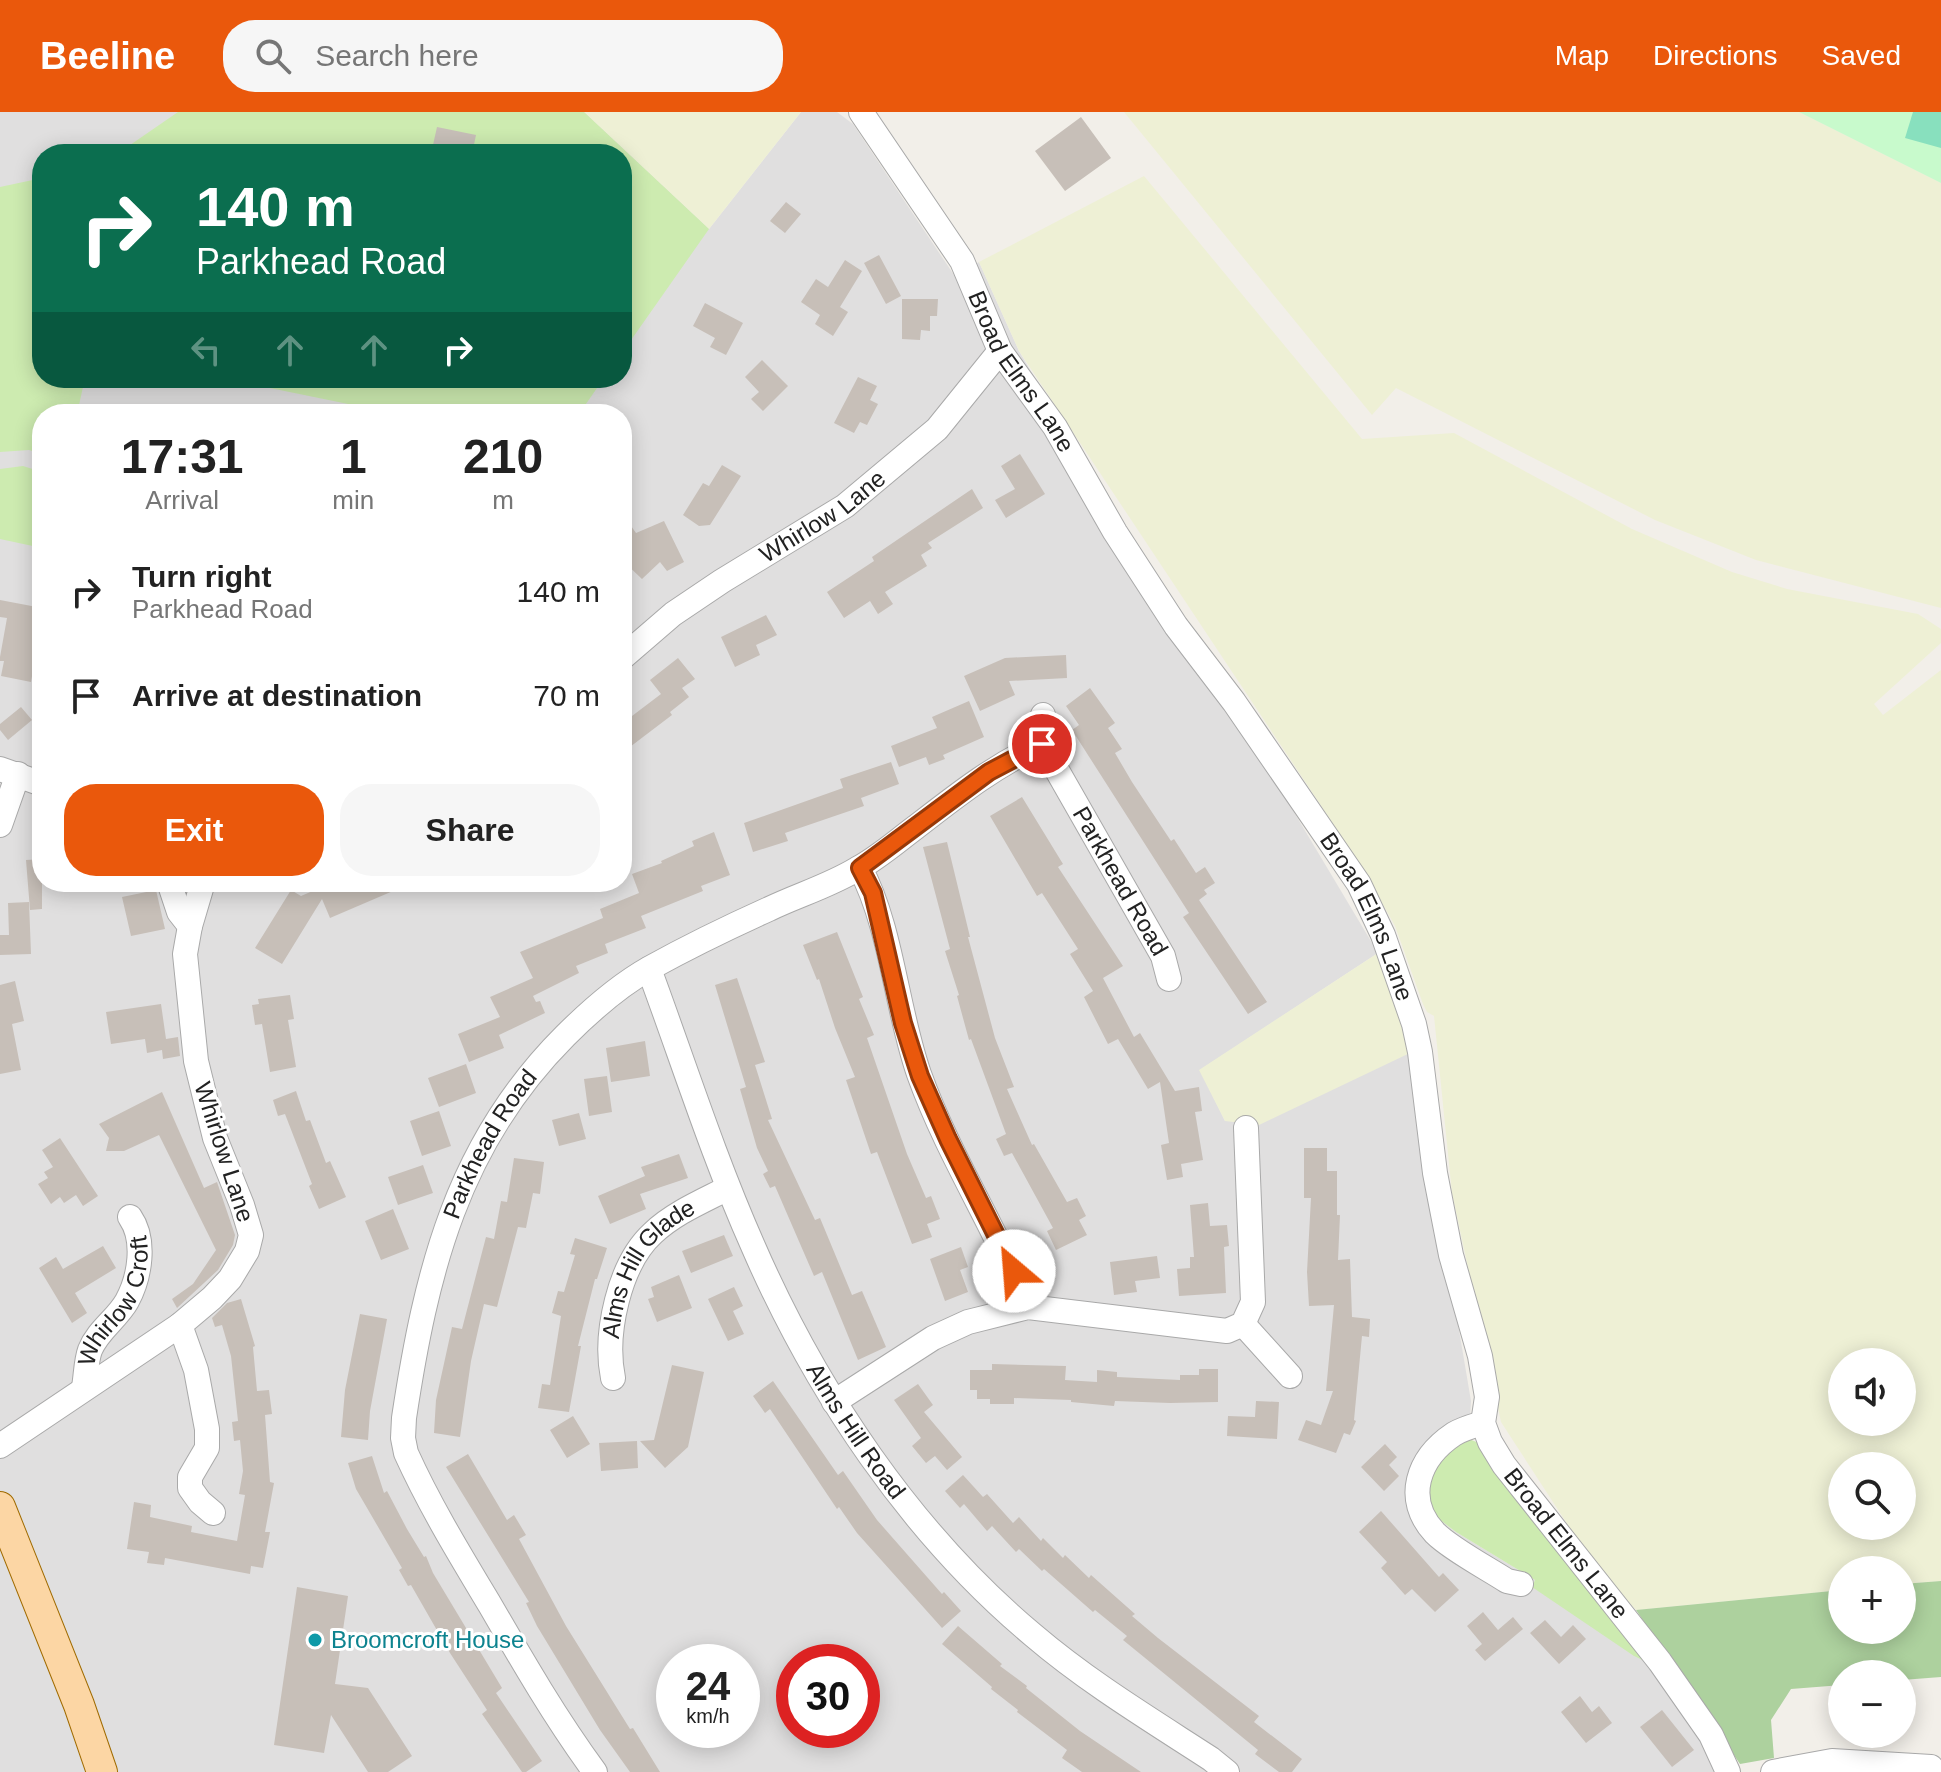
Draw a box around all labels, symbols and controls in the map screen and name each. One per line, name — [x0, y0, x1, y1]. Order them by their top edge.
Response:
search box — [223, 20, 783, 92]
icon: search — [251, 34, 295, 78]
text: Beeline — [40, 35, 175, 77]
text: Search here — [315, 39, 479, 72]
text: Map — [1555, 40, 1609, 71]
text: Directions — [1653, 40, 1778, 71]
text: Saved — [1822, 40, 1901, 71]
text: 140 m — [196, 175, 355, 238]
icon: right — [64, 176, 168, 280]
text: Parkhead Road — [196, 241, 446, 282]
street label: Broad Elms Lane — [963, 287, 1080, 457]
icon: left — [184, 328, 228, 372]
icon: ahead — [268, 328, 312, 372]
icon: ahead — [352, 328, 396, 372]
icon: right — [436, 328, 480, 372]
text: 17:31 — [121, 430, 244, 483]
text: 1 — [340, 430, 367, 483]
text: 210 — [463, 430, 543, 483]
street label: Whirlow Lane — [755, 464, 890, 568]
text: Arrival — [145, 485, 219, 515]
text: min — [332, 485, 374, 515]
text: m — [492, 485, 514, 515]
text: Turn right — [132, 560, 271, 593]
icon: right — [64, 570, 108, 614]
text: 140 m — [517, 575, 600, 608]
text: Parkhead Road — [132, 594, 313, 624]
icon: arrive — [64, 674, 108, 718]
text: Arrive at destination — [132, 679, 422, 712]
text: 70 m — [533, 679, 600, 712]
pin — [1008, 710, 1076, 778]
icon: arrive — [1020, 722, 1064, 766]
button: Exit — [64, 784, 324, 876]
button: Share — [340, 784, 600, 876]
street label: Parkhead Road — [1068, 802, 1174, 960]
street label: Broad Elms Lane — [1315, 827, 1419, 1004]
street label: Parkhead Road — [437, 1064, 542, 1222]
street label: Whirlow Lane — [189, 1079, 260, 1225]
street label: Alms Hill Glade — [597, 1193, 699, 1340]
position arrow — [972, 1229, 1056, 1313]
street label: Whirlow Croft — [72, 1234, 153, 1368]
map controls — [1828, 1348, 1916, 1748]
button: sound — [1828, 1348, 1916, 1436]
street label: Alms Hill Road — [801, 1358, 911, 1504]
button: search — [1828, 1452, 1916, 1540]
street label: Broad Elms Lane — [1499, 1463, 1634, 1624]
button: + — [1828, 1556, 1916, 1644]
place label: Broomcroft House — [331, 1626, 524, 1653]
marker: Broomcroft House — [306, 1631, 324, 1649]
speed limit sign: 30 — [776, 1644, 880, 1748]
button: − — [1828, 1660, 1916, 1748]
text: 24 — [686, 1664, 730, 1708]
text: km/h — [686, 1705, 730, 1727]

